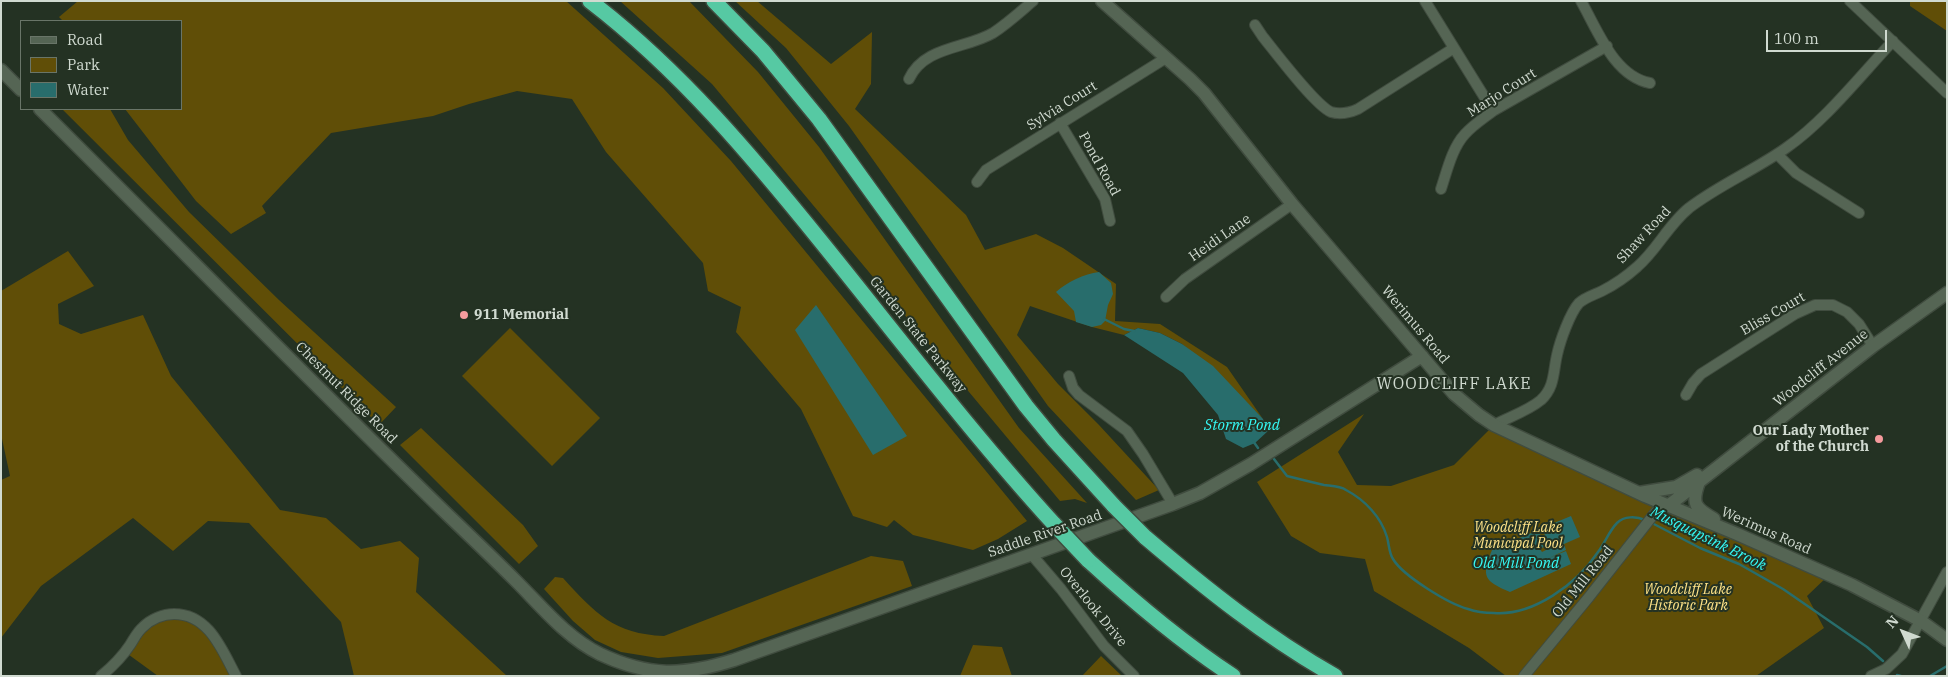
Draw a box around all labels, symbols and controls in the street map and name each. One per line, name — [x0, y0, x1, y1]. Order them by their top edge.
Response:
legend — [20, 20, 182, 110]
scale bar — [1768, 20, 1889, 52]
text: 100 m — [1774, 29, 1819, 48]
text: Road — [67, 30, 103, 49]
text: Park — [67, 55, 100, 74]
street label: Marjo Court — [1464, 65, 1540, 121]
street label: Sylvia Court — [1024, 78, 1100, 134]
text: Water — [67, 80, 109, 99]
street label: Pond Road — [1075, 129, 1123, 199]
street label: Shaw Road — [1613, 203, 1675, 267]
street label: Heidi Lane — [1186, 211, 1254, 265]
street label: Garden State Parkway — [866, 273, 970, 397]
street label: Werimus Road — [1378, 283, 1452, 367]
street label: Bliss Court — [1738, 289, 1808, 339]
place label: 911 Memorial — [474, 307, 569, 323]
marker: 911 Memorial — [458, 309, 470, 321]
street label: Woodcliff Avenue — [1770, 326, 1872, 410]
street label: Chestnut Ridge Road — [292, 339, 400, 447]
district label: WOODCLIFF LAKE — [1375, 374, 1533, 394]
water label: Storm Pond — [1204, 417, 1280, 435]
place label: Our Lady Mother of the Church — [1752, 423, 1869, 456]
marker: Our Lady Mother of the Church — [1873, 433, 1885, 445]
water label: Musquapsink Brook — [1647, 503, 1769, 575]
street label: Werimus Road — [1718, 504, 1814, 558]
street label: Saddle River Road — [986, 507, 1104, 561]
park label: Woodcliff Lake Municipal Pool — [1473, 520, 1563, 552]
street label: Old Mill Road — [1549, 543, 1617, 621]
water label: Old Mill Pond — [1473, 555, 1559, 573]
street label: Overlook Drive — [1056, 564, 1130, 650]
park label: Woodcliff Lake Historic Park — [1644, 582, 1732, 614]
north arrow — [1878, 607, 1928, 657]
text: N — [1882, 612, 1902, 632]

